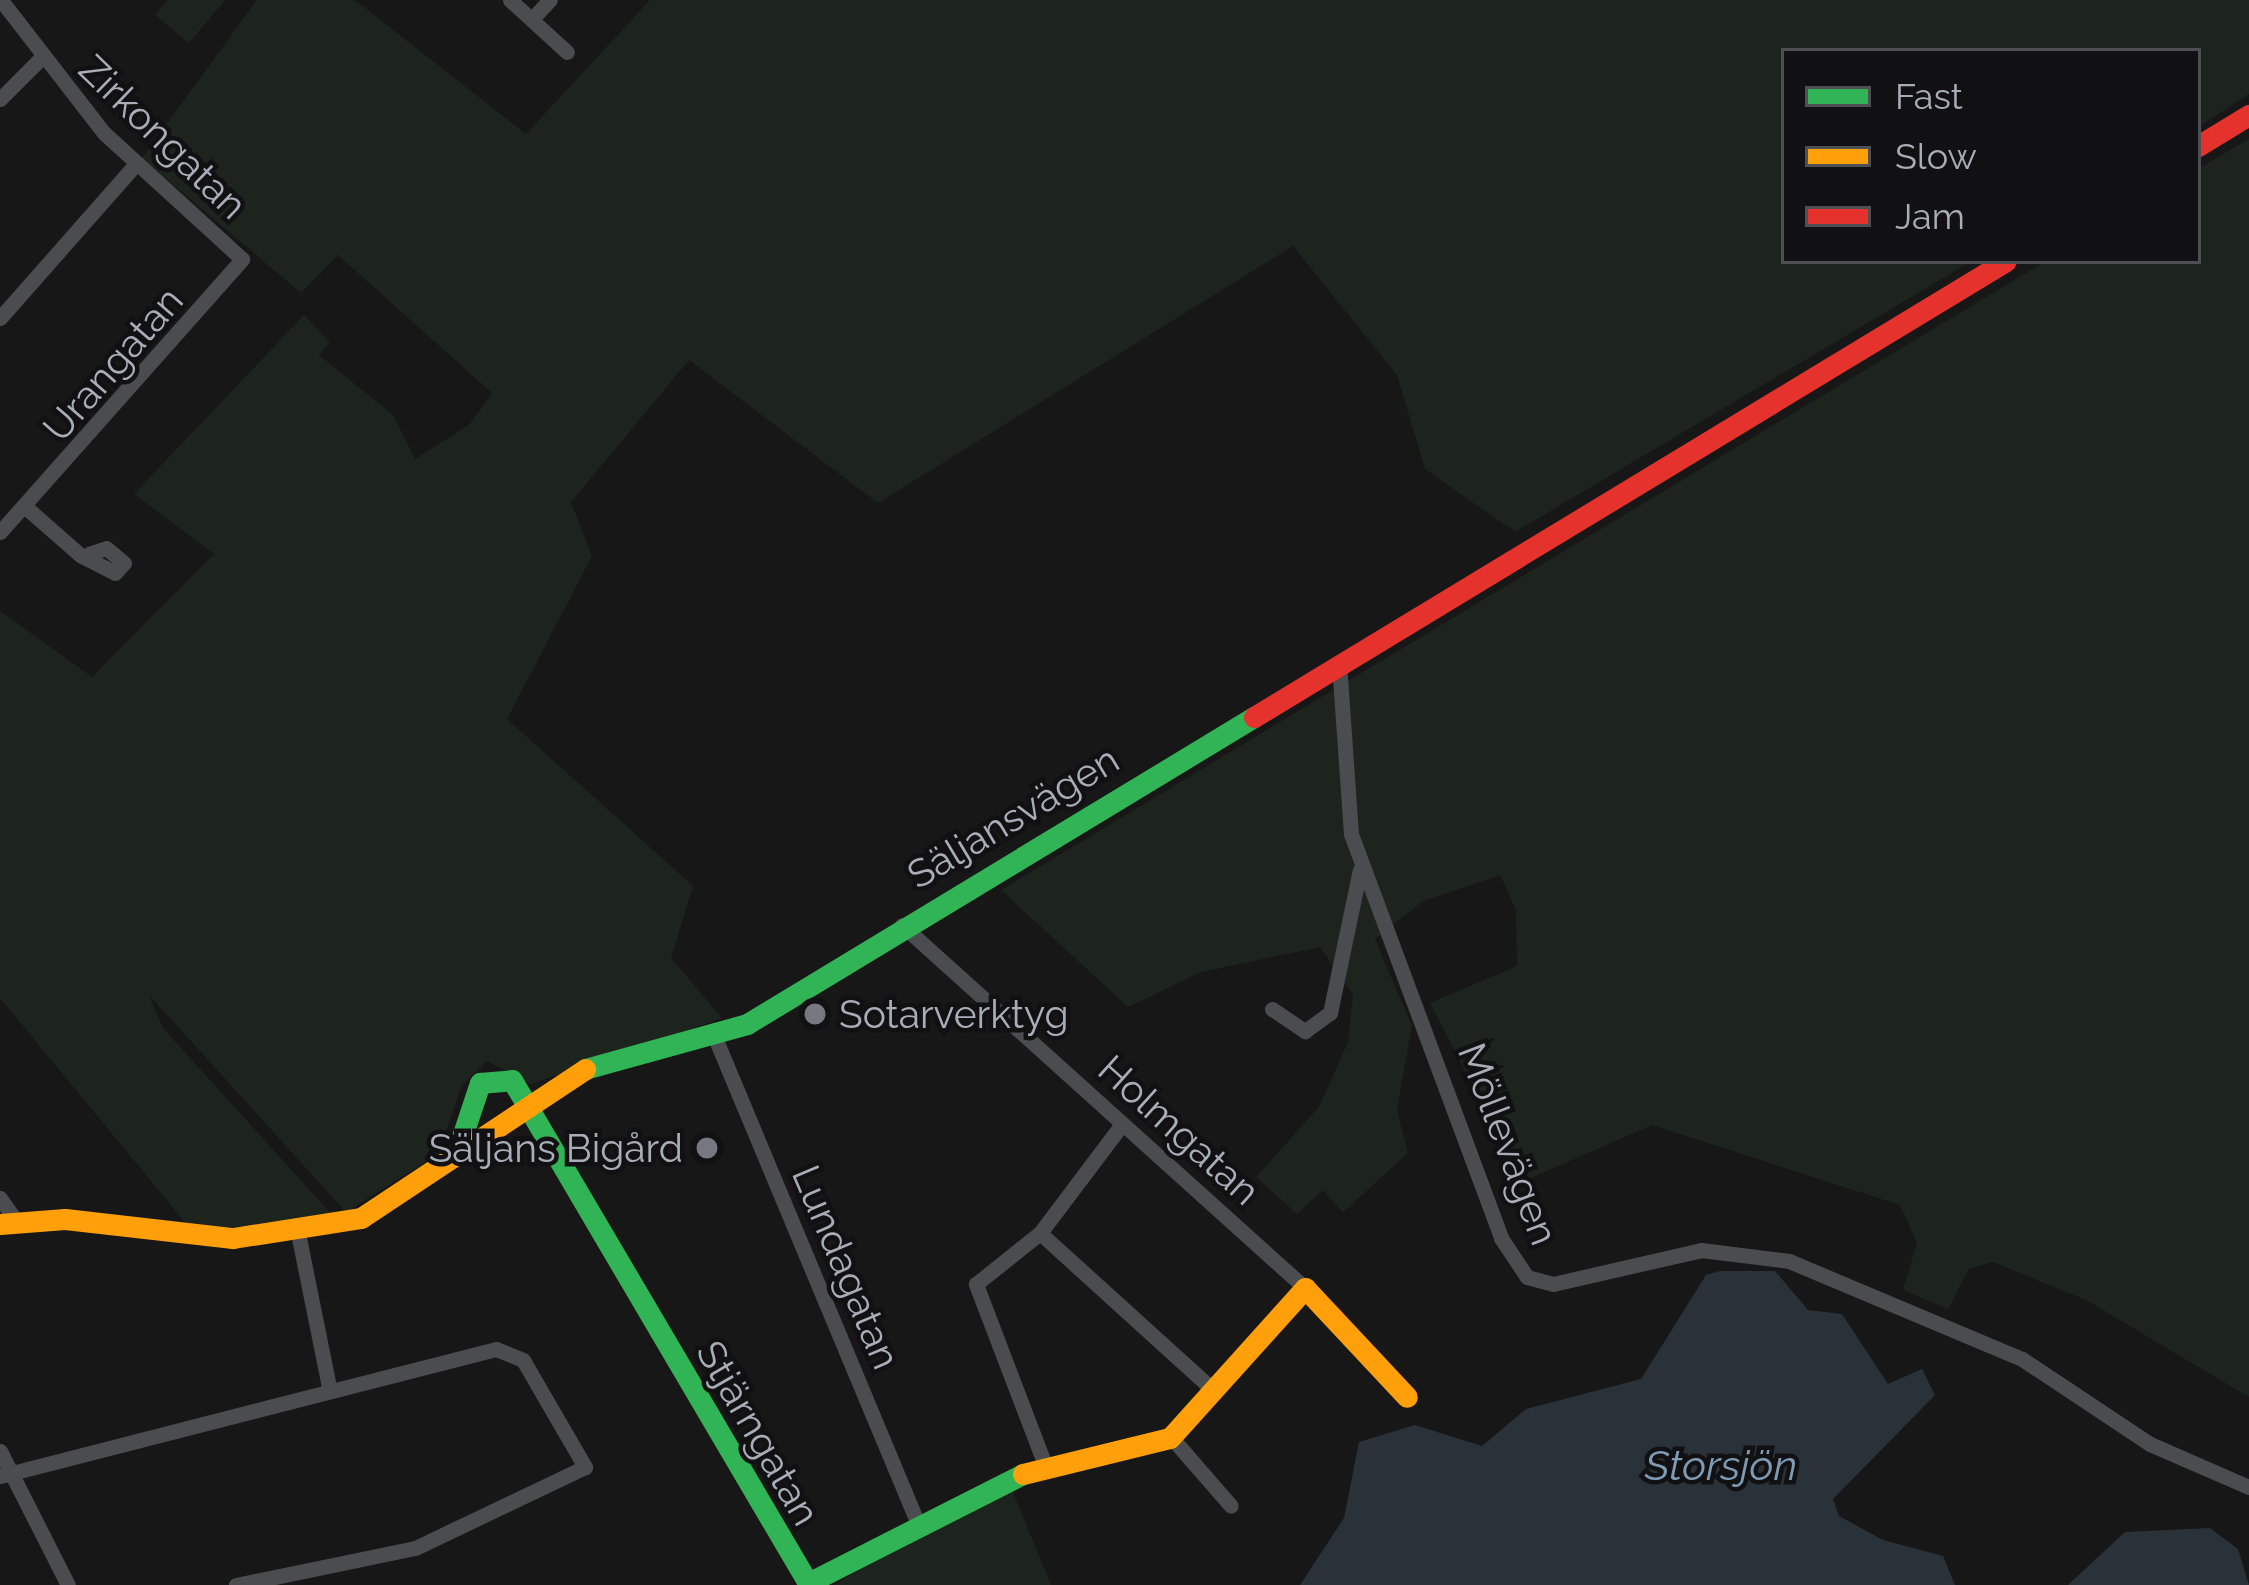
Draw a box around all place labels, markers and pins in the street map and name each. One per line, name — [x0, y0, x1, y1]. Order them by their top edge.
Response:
place label: Sotarverktyg — [839, 991, 1069, 1037]
marker: Sotarverktyg — [802, 1001, 828, 1027]
place label: Säljans Bigård — [429, 1125, 683, 1171]
marker: Säljans Bigård — [694, 1135, 720, 1161]

